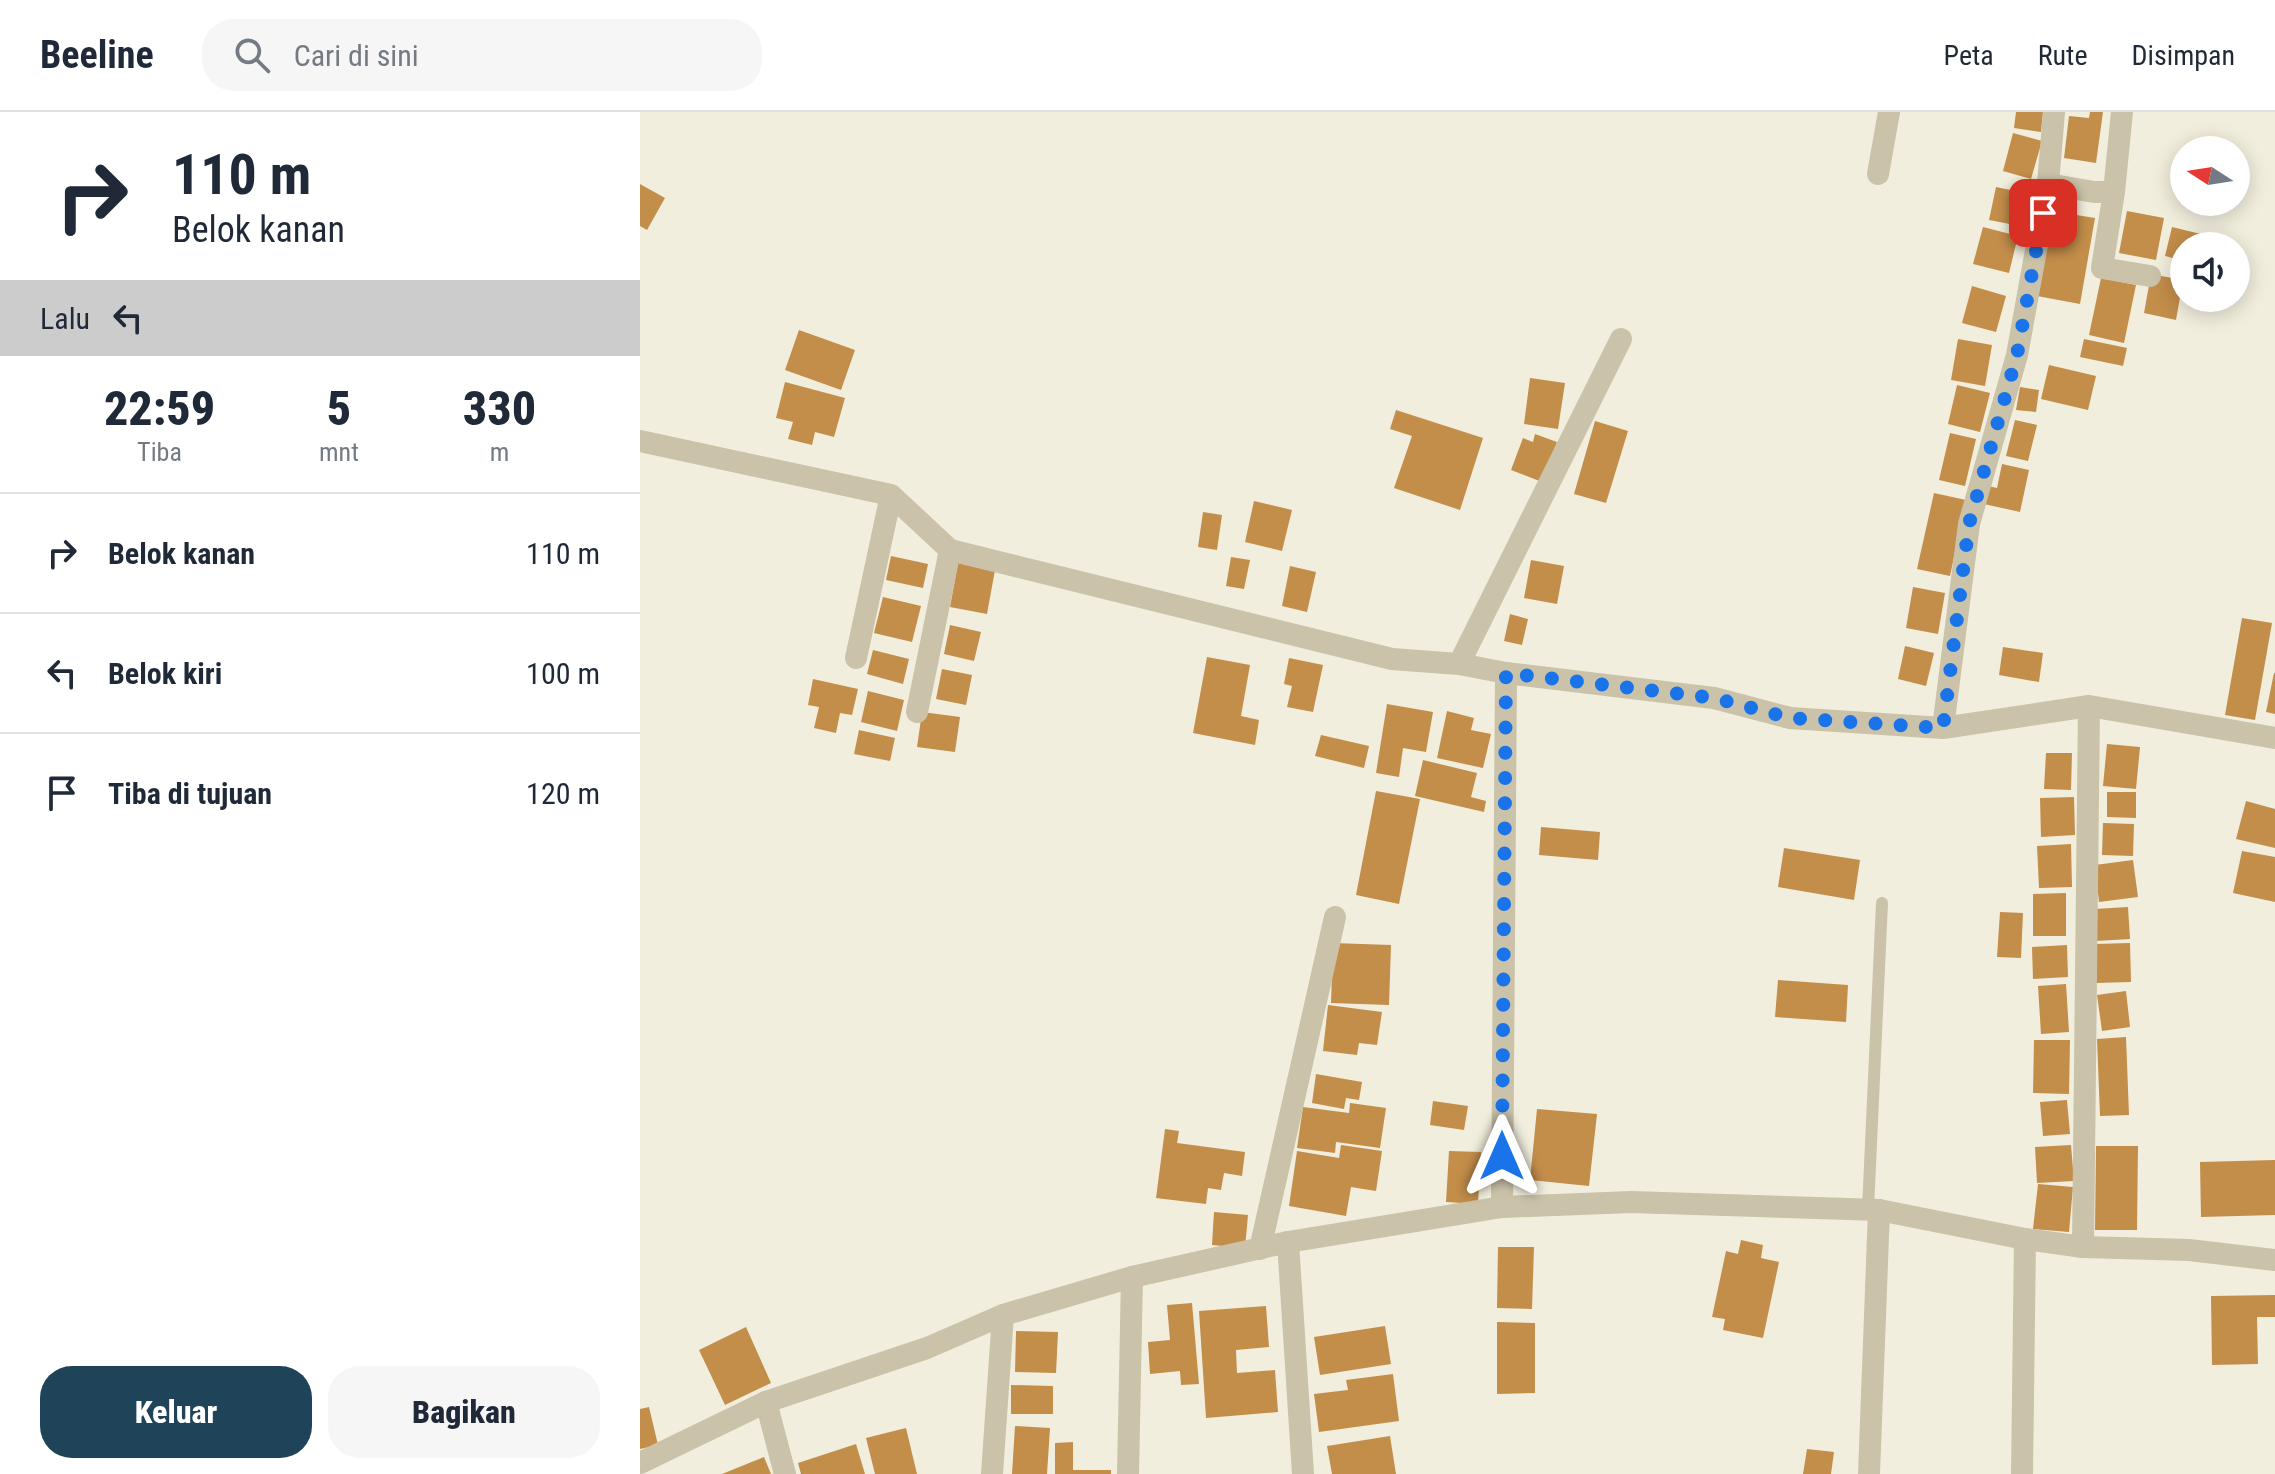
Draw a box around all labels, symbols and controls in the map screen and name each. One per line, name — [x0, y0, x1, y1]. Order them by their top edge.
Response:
search box — [202, 19, 762, 91]
text: Beeline — [40, 33, 154, 77]
icon: search — [230, 33, 274, 77]
text: Cari di sini — [294, 38, 419, 73]
text: Peta — [1944, 39, 1994, 72]
text: Rute — [2038, 39, 2088, 72]
text: Disimpan — [2132, 39, 2235, 72]
north arrow — [2170, 136, 2250, 216]
map controls — [2170, 136, 2250, 312]
text: 110 m — [172, 142, 311, 208]
icon: right — [40, 144, 144, 248]
pin — [2009, 179, 2077, 247]
icon: arrive — [2021, 191, 2065, 235]
text: Belok kanan — [172, 209, 345, 251]
button: sound — [2170, 232, 2250, 312]
icon: left — [106, 296, 150, 340]
text: Lalu — [40, 301, 90, 336]
text: 22:59 — [104, 380, 215, 437]
text: 5 — [327, 380, 351, 437]
text: 330 — [463, 380, 536, 437]
text: Tiba — [137, 437, 182, 467]
text: mnt — [319, 437, 359, 467]
text: m — [490, 437, 509, 467]
icon: right — [40, 531, 84, 575]
text: Belok kanan — [108, 536, 255, 571]
text: 110 m — [526, 536, 600, 571]
icon: left — [40, 651, 84, 695]
text: Belok kiri — [108, 656, 222, 691]
text: 100 m — [526, 656, 600, 691]
icon: arrive — [40, 771, 84, 815]
text: Tiba di tujuan — [108, 776, 272, 811]
text: 120 m — [526, 776, 600, 811]
position arrow — [1460, 1114, 1544, 1198]
button: Keluar — [40, 1366, 312, 1458]
button: Bagikan — [328, 1366, 600, 1458]

